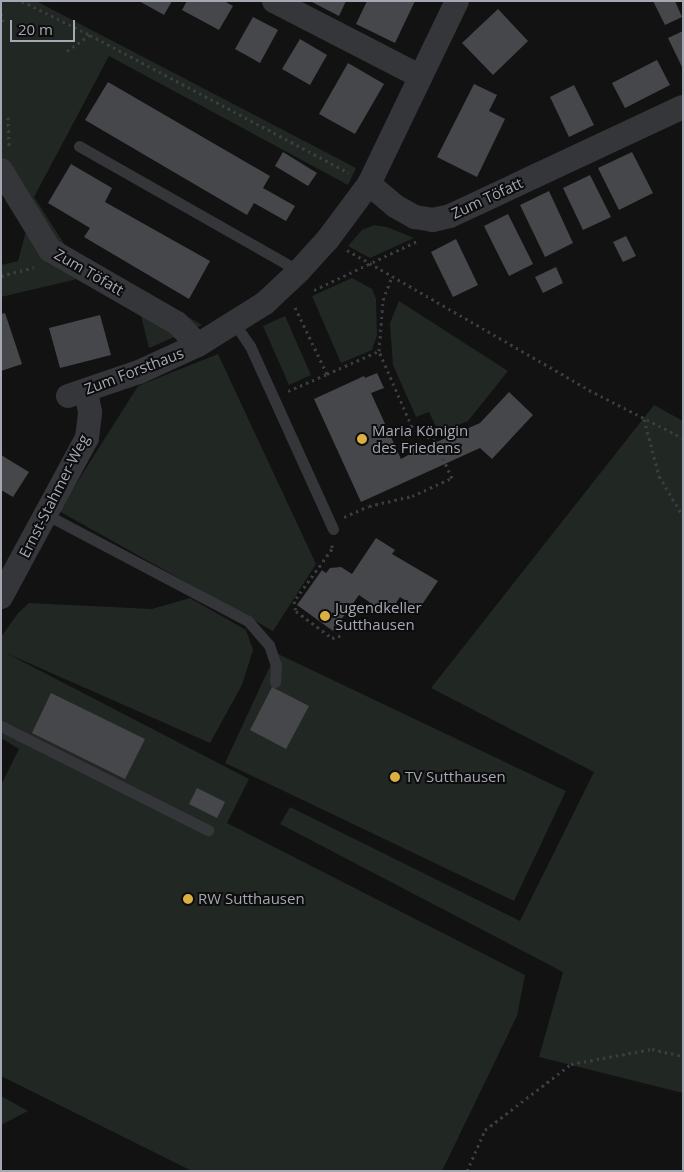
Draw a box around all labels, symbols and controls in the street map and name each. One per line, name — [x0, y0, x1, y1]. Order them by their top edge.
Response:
scale bar — [12, 10, 78, 42]
text: 20 m — [18, 19, 53, 39]
street label: Zum Töfatt — [448, 174, 526, 222]
street label: Zum Töfatt — [51, 245, 127, 299]
street label: Zum Forsthaus — [82, 344, 186, 398]
place label: Maria Königin des Friedens — [372, 421, 468, 456]
street label: Ernst-Stahmer-Weg — [15, 431, 93, 561]
marker: Maria Königin des Friedens — [356, 433, 368, 445]
place label: Jugendkeller Sutthausen — [335, 598, 422, 633]
marker: Jugendkeller Sutthausen — [319, 610, 331, 622]
place label: TV Sutthausen — [405, 768, 506, 786]
marker: TV Sutthausen — [389, 771, 401, 783]
place label: RW Sutthausen — [198, 890, 305, 908]
marker: RW Sutthausen — [182, 893, 194, 905]

